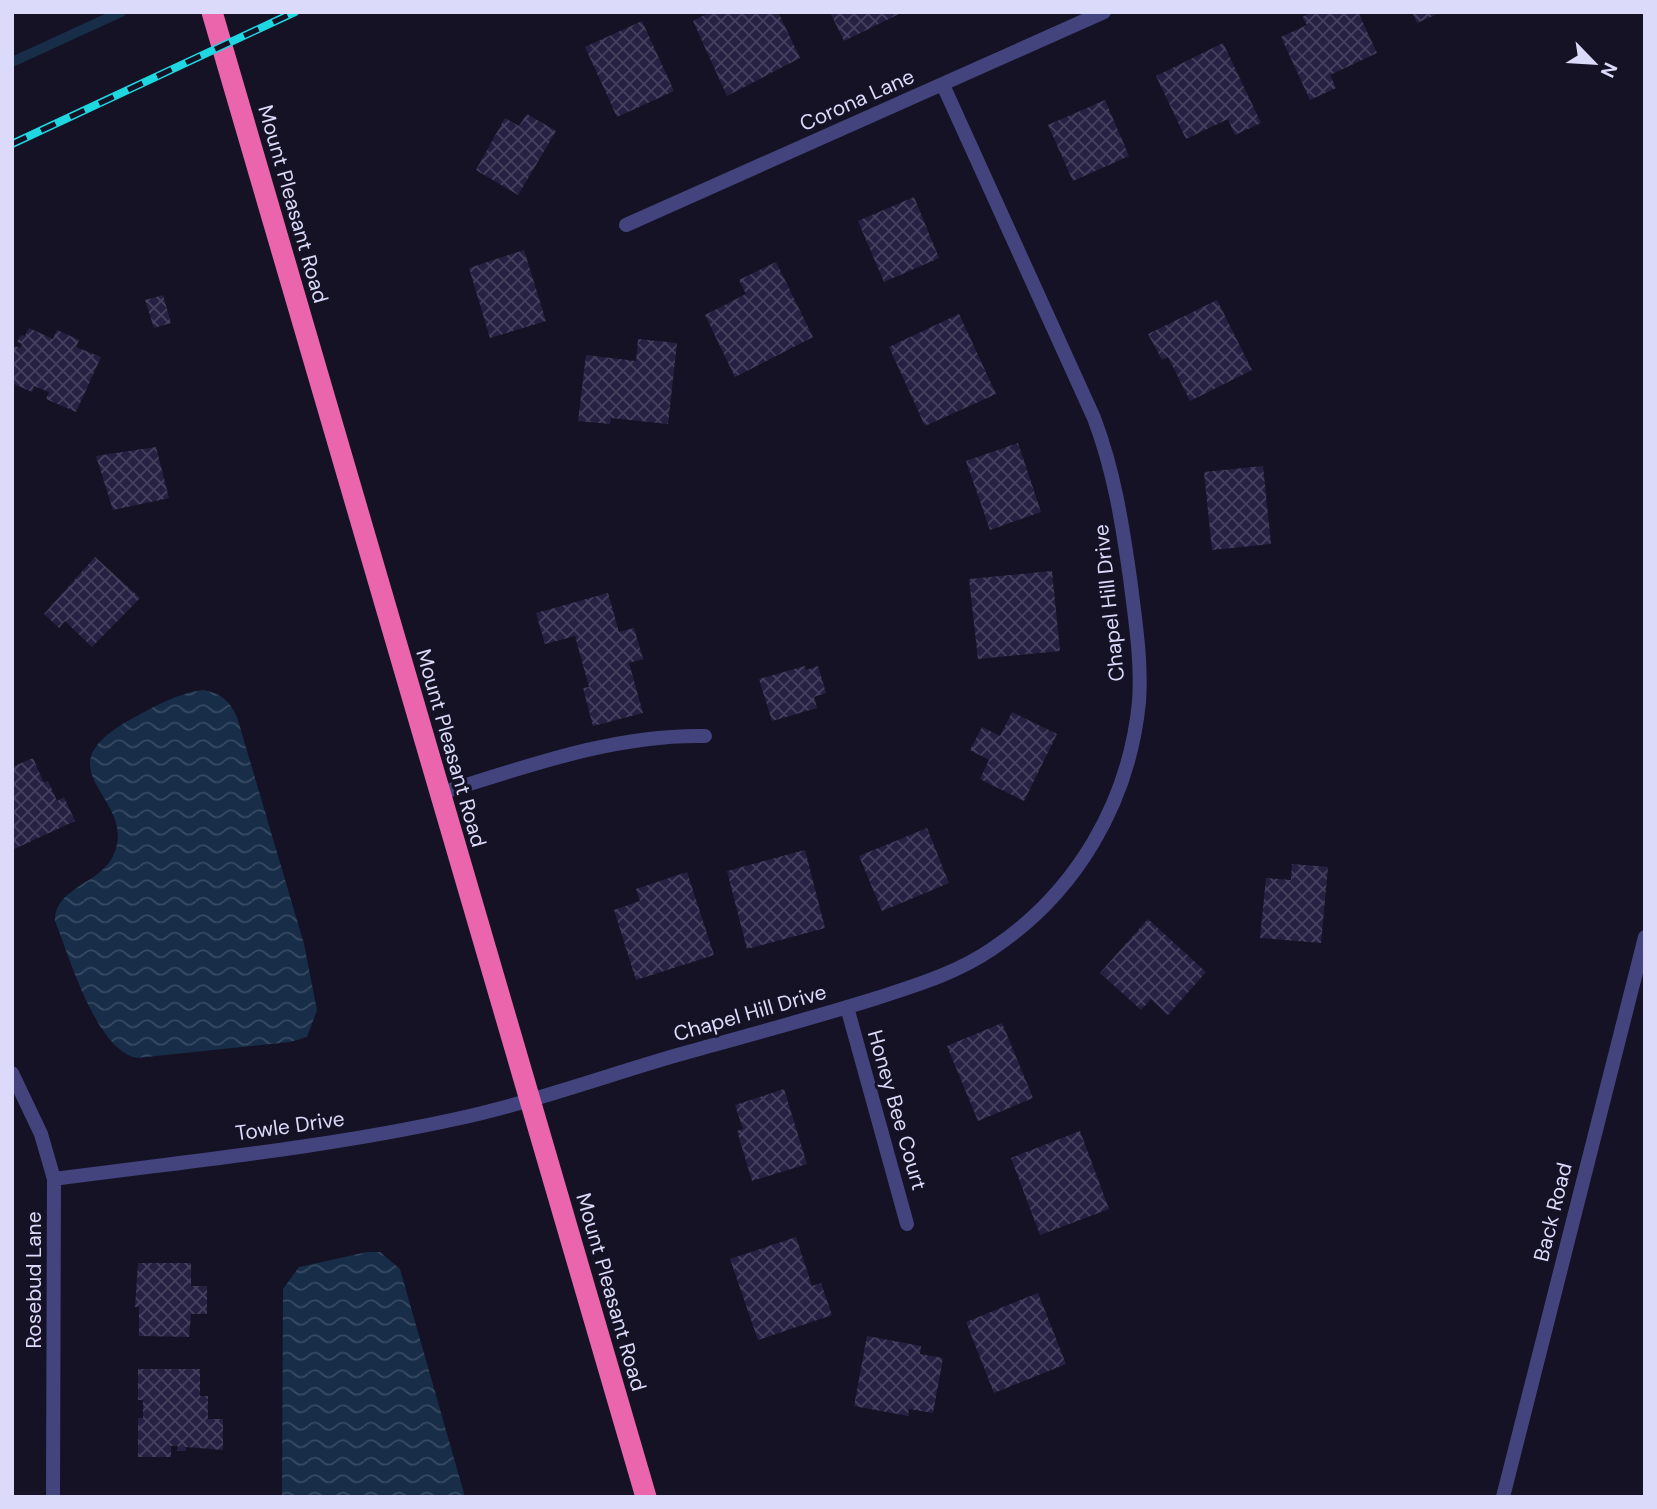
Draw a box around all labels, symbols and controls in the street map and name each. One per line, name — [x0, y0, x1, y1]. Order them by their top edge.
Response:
north arrow — [1559, 28, 1629, 98]
text: N — [1595, 58, 1623, 82]
street label: Corona Lane — [795, 62, 919, 138]
street label: Mount Pleasant Road — [251, 102, 335, 306]
street label: Chapel Hill Drive — [1087, 523, 1131, 683]
street label: Mount Pleasant Road — [409, 646, 493, 850]
street label: Chapel Hill Drive — [670, 978, 830, 1048]
street label: Honey Bee Court — [861, 1027, 933, 1193]
street label: Towle Drive — [234, 1104, 346, 1148]
street label: Back Road — [1527, 1160, 1579, 1264]
street label: Mount Pleasant Road — [569, 1190, 653, 1394]
street label: Rosebud Lane — [20, 1211, 48, 1349]

